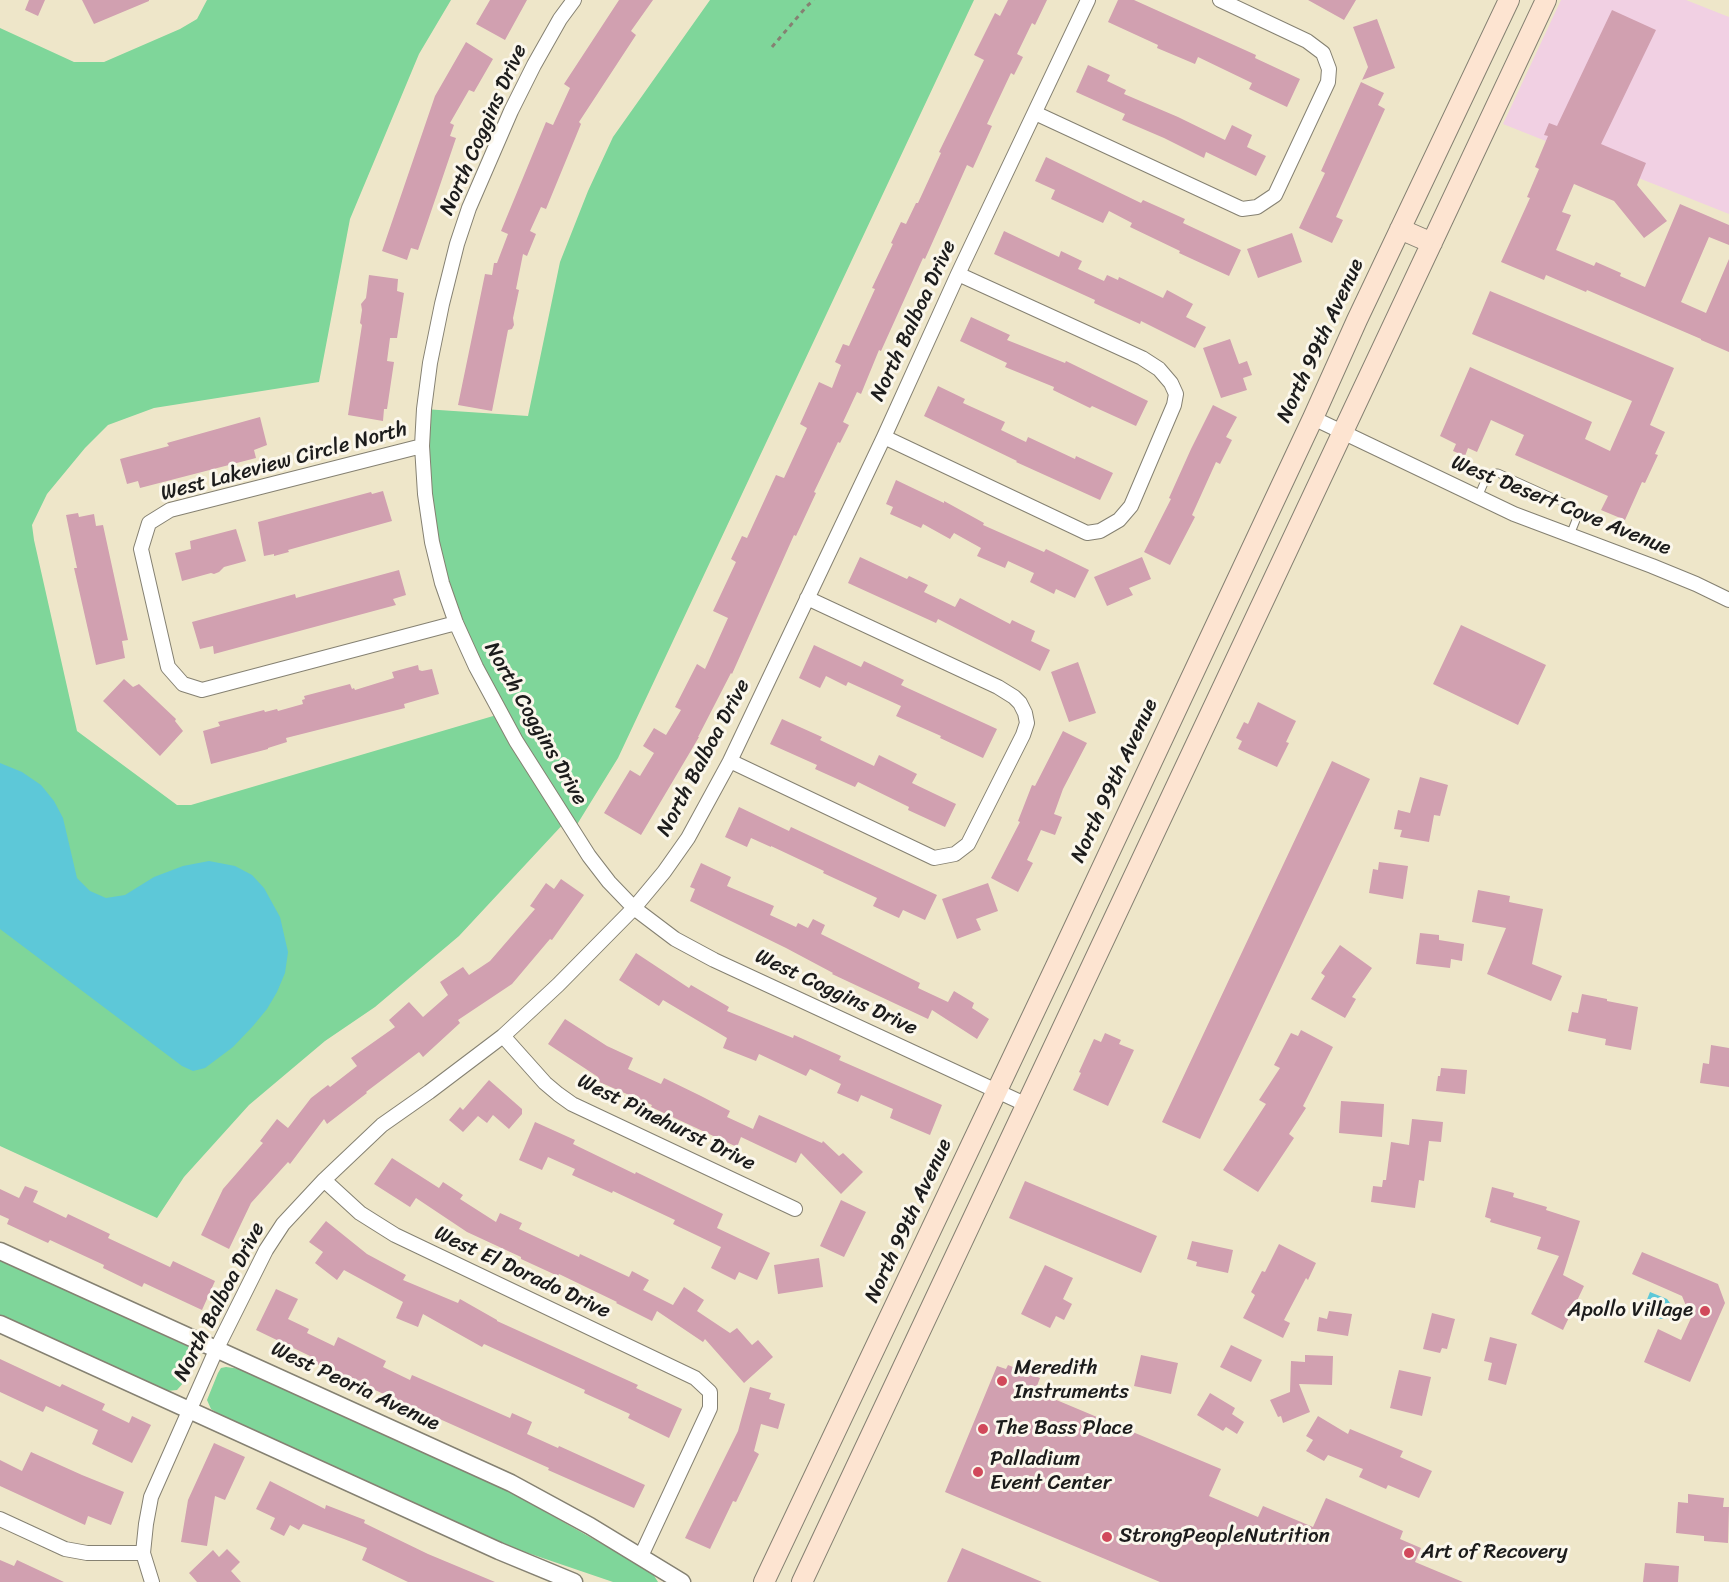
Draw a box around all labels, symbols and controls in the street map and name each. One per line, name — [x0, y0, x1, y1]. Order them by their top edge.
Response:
street label: North Coggins Drive — [435, 41, 533, 219]
street label: North Balboa Drive — [866, 237, 962, 405]
street label: North 99th Avenue — [1272, 255, 1370, 427]
street label: West Lakeview Circle North — [158, 417, 410, 507]
street label: West Desert Cove Avenue — [1448, 450, 1674, 562]
street label: North Coggins Drive — [478, 638, 592, 810]
street label: North Balboa Drive — [652, 675, 756, 841]
street label: North 99th Avenue — [1066, 695, 1164, 867]
street label: West Coggins Drive — [751, 944, 921, 1042]
street label: West Pinehurst Drive — [573, 1069, 759, 1177]
street label: North 99th Avenue — [860, 1135, 958, 1307]
street label: North Balboa Drive — [169, 1218, 271, 1386]
street label: West El Dorado Drive — [430, 1221, 614, 1325]
place label: Apollo Village — [1568, 1298, 1693, 1324]
marker: Apollo Village — [1698, 1304, 1712, 1318]
street label: West Peoria Avenue — [267, 1337, 443, 1437]
place label: Meredith Instruments — [1014, 1356, 1129, 1406]
marker: Meredith Instruments — [995, 1374, 1009, 1388]
place label: The Bass Place — [995, 1416, 1133, 1442]
marker: The Bass Place — [976, 1422, 990, 1436]
place label: Palladium Event Center — [990, 1447, 1111, 1497]
marker: Palladium Event Center — [971, 1465, 985, 1479]
place label: StrongPeopleNutrition — [1119, 1524, 1330, 1550]
marker: StrongPeopleNutrition — [1100, 1530, 1114, 1544]
place label: Art of Recovery — [1421, 1540, 1568, 1566]
marker: Art of Recovery — [1402, 1546, 1416, 1560]

